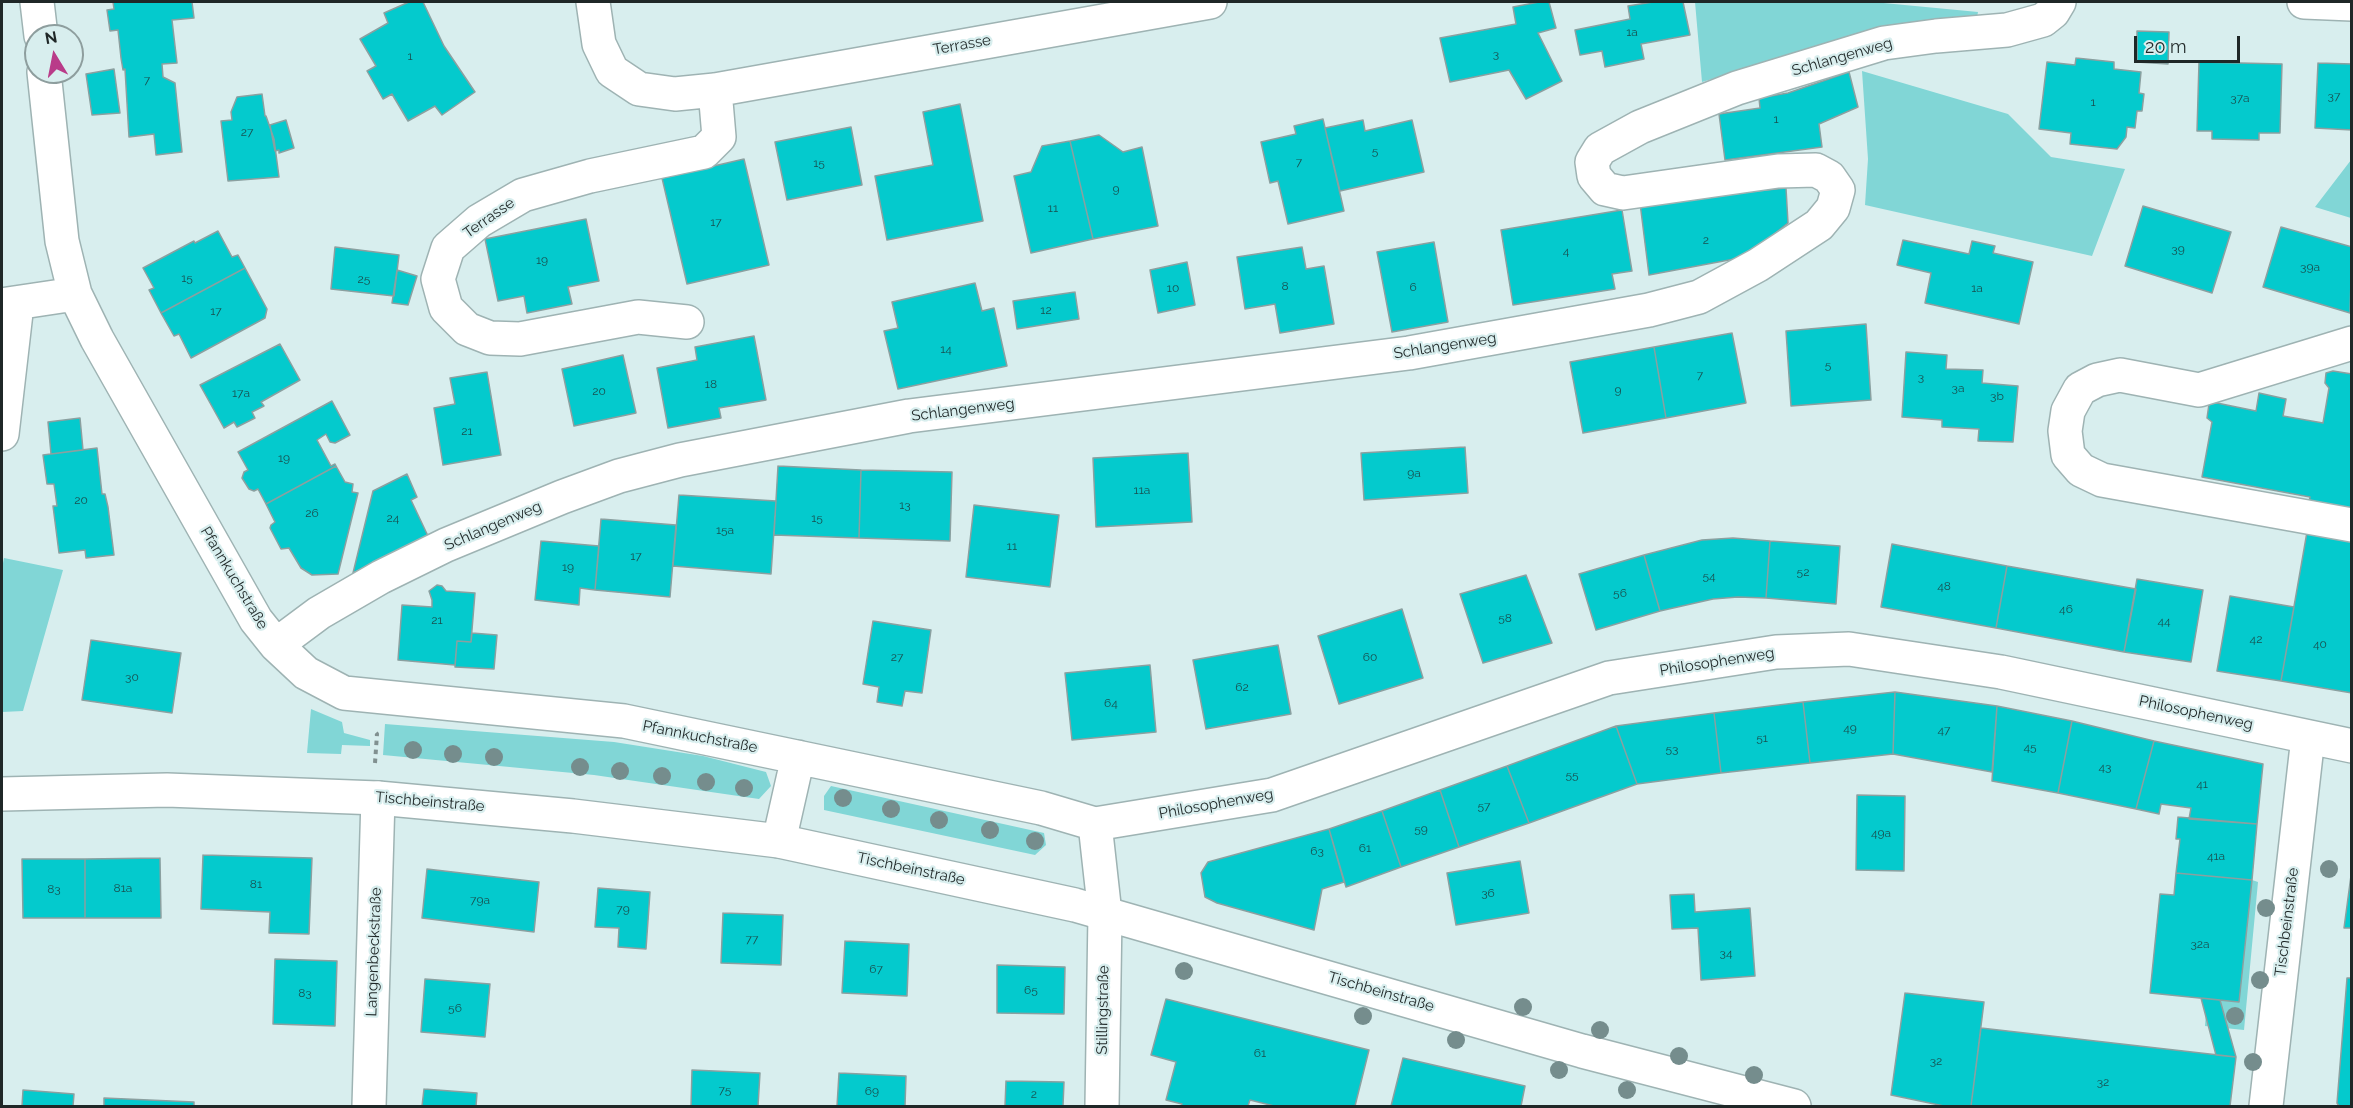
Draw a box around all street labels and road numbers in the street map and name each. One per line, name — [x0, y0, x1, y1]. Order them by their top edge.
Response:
street label: Terrasse — [932, 31, 992, 59]
street label: Schlangenweg — [1790, 34, 1894, 80]
street label: Terrasse — [460, 194, 518, 242]
street label: Schlangenweg — [1392, 329, 1498, 363]
street label: Schlangenweg — [910, 395, 1016, 425]
street label: Schlangenweg — [442, 497, 544, 555]
street label: Pfannkuchstraße — [196, 523, 272, 633]
street label: Philosophenweg — [1658, 644, 1776, 680]
street label: Philosophenweg — [2137, 692, 2255, 734]
street label: Pfannkuchstraße — [641, 717, 759, 757]
street label: Philosophenweg — [1157, 785, 1275, 823]
street label: Tischbeinstraße — [375, 788, 485, 816]
street label: Tischbeinstraße — [856, 849, 966, 889]
street label: Tischbeinstraße — [2271, 867, 2303, 977]
street label: Langenbeckstraße — [363, 887, 385, 1017]
street label: Stillingstraße — [1093, 965, 1113, 1055]
street label: Tischbeinstraße — [1326, 968, 1436, 1016]

